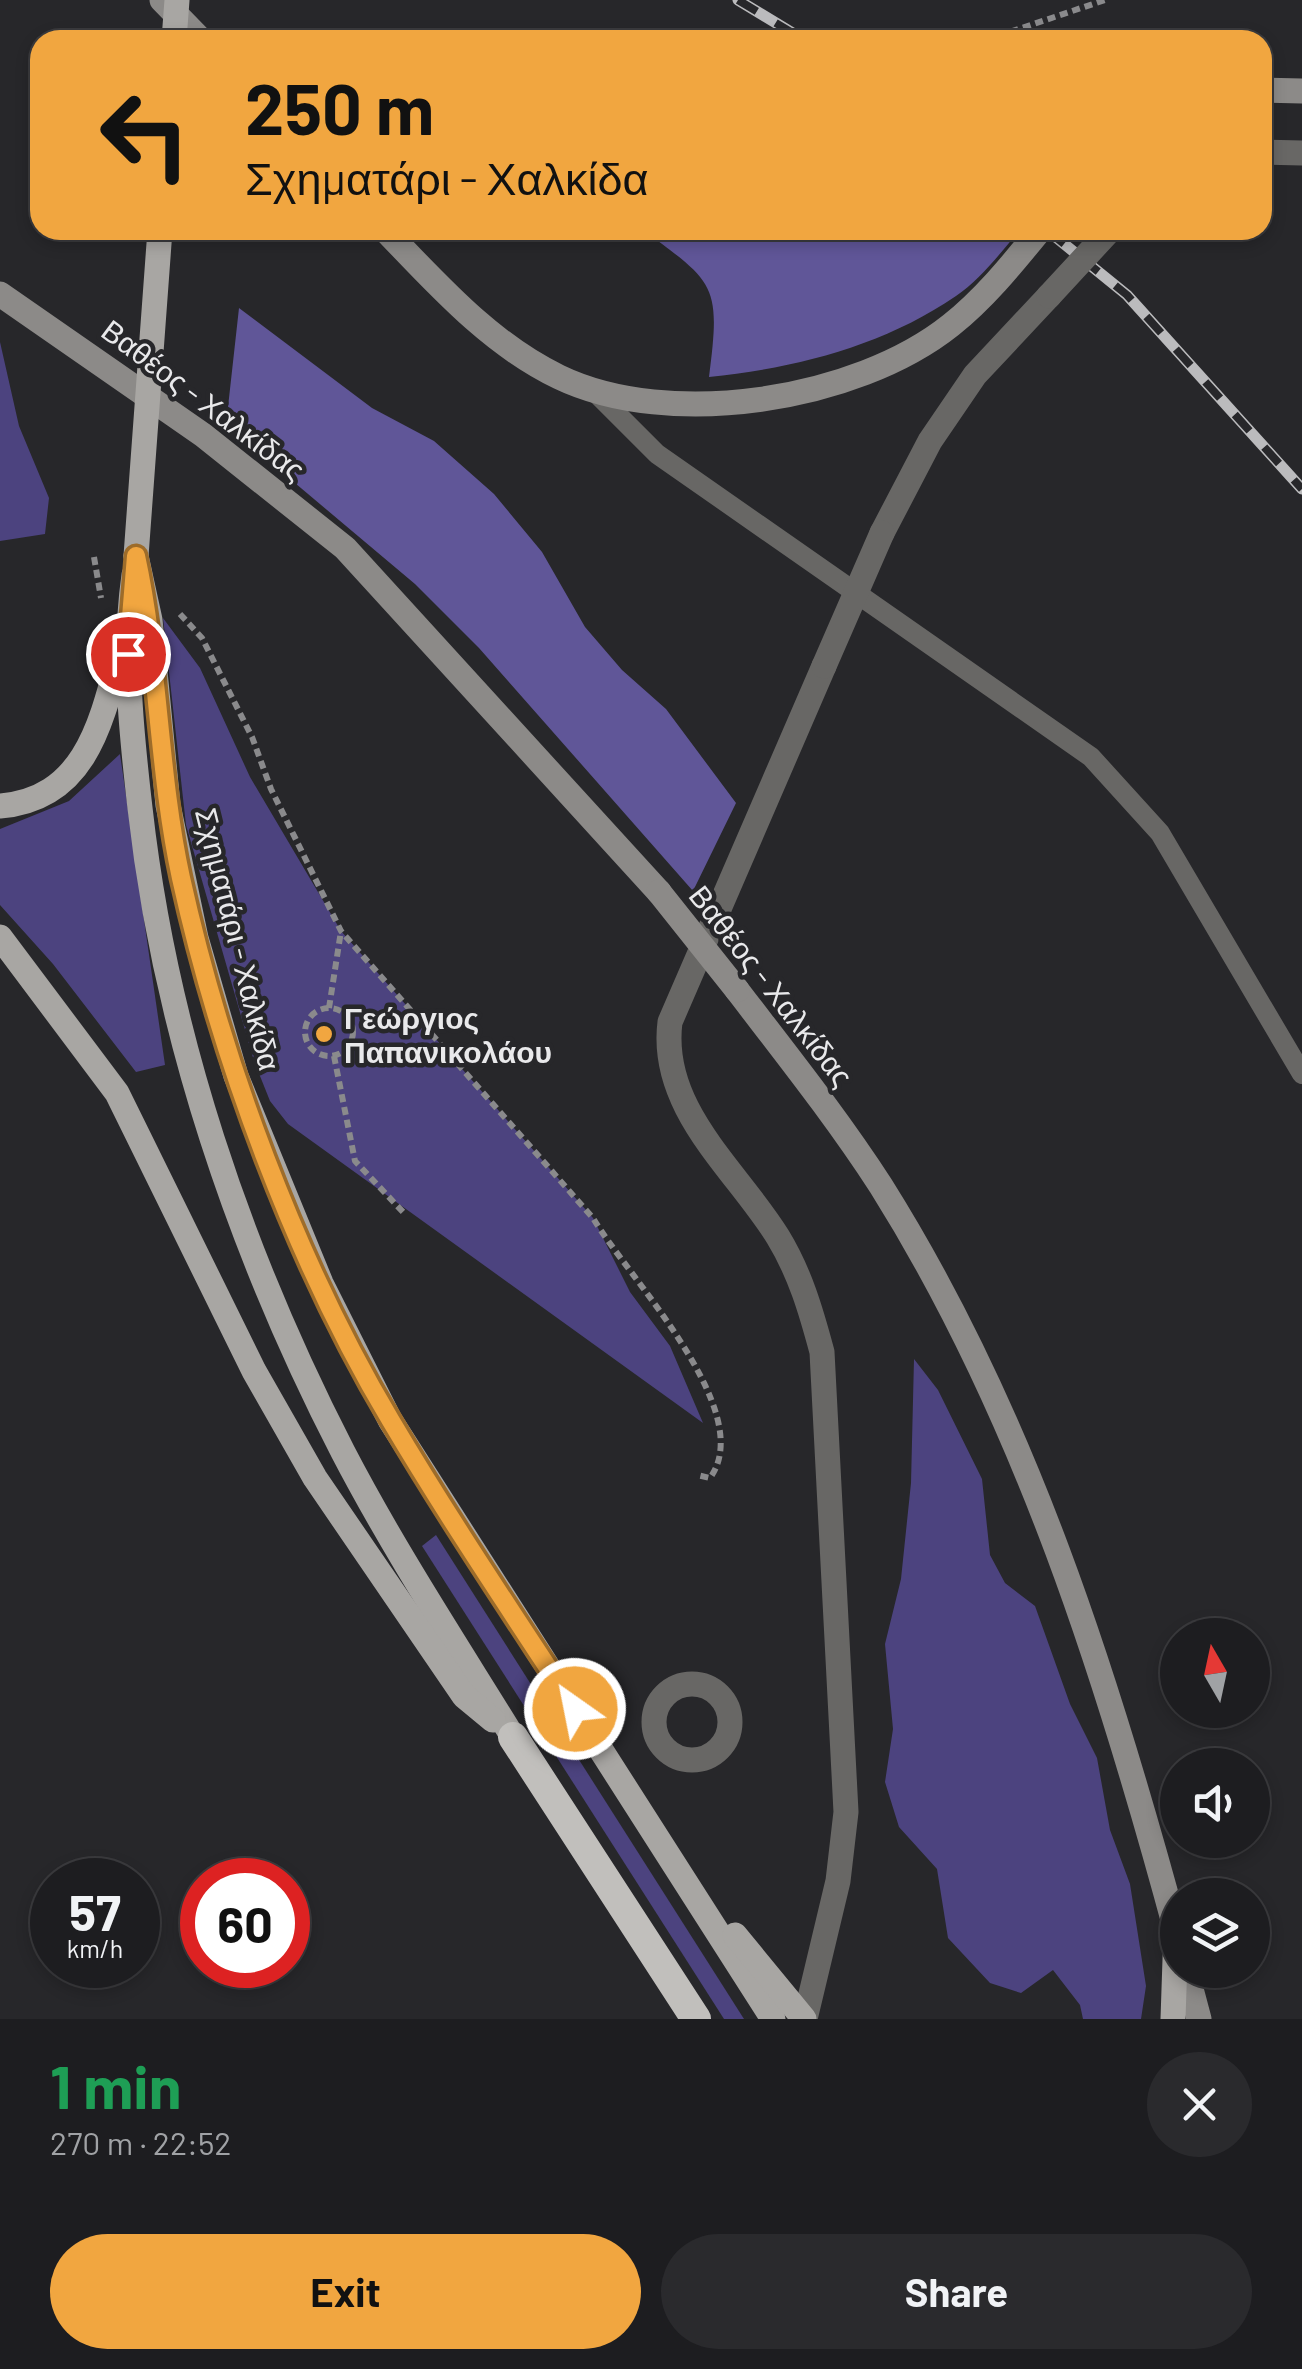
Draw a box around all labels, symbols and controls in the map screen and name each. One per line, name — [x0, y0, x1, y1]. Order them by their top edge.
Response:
text: 250 m — [245, 65, 434, 149]
icon: left — [80, 70, 210, 200]
text: Σχηματάρι - Χαλκίδα — [245, 150, 649, 204]
street label: Βαθέος - Χαλκίδας — [95, 311, 313, 487]
pin — [86, 612, 171, 697]
icon: arrive — [101, 627, 156, 682]
street label: Σχηματάρι - Χαλκίδα — [189, 804, 289, 1074]
street label: Βαθέος - Χαλκίδας — [682, 877, 862, 1093]
place label: Γεώργιος Παπανικολάου — [344, 999, 552, 1069]
marker: Γεώργιος Παπανικολάου — [313, 1023, 335, 1045]
north arrow — [1160, 1618, 1270, 1728]
map controls — [1160, 1618, 1270, 1988]
position arrow — [523, 1657, 627, 1761]
button: sound — [1160, 1748, 1270, 1858]
speed limit sign: 60 — [180, 1858, 310, 1988]
button: layers — [1160, 1878, 1270, 1988]
text: 57 — [69, 1881, 121, 1941]
text: km/h — [67, 1933, 123, 1963]
text: 1 min — [50, 2049, 181, 2121]
button: close — [1147, 2052, 1252, 2157]
text: 270 m · 22:52 — [50, 2123, 232, 2161]
button: Exit — [50, 2234, 641, 2349]
button: Share — [661, 2234, 1252, 2349]

